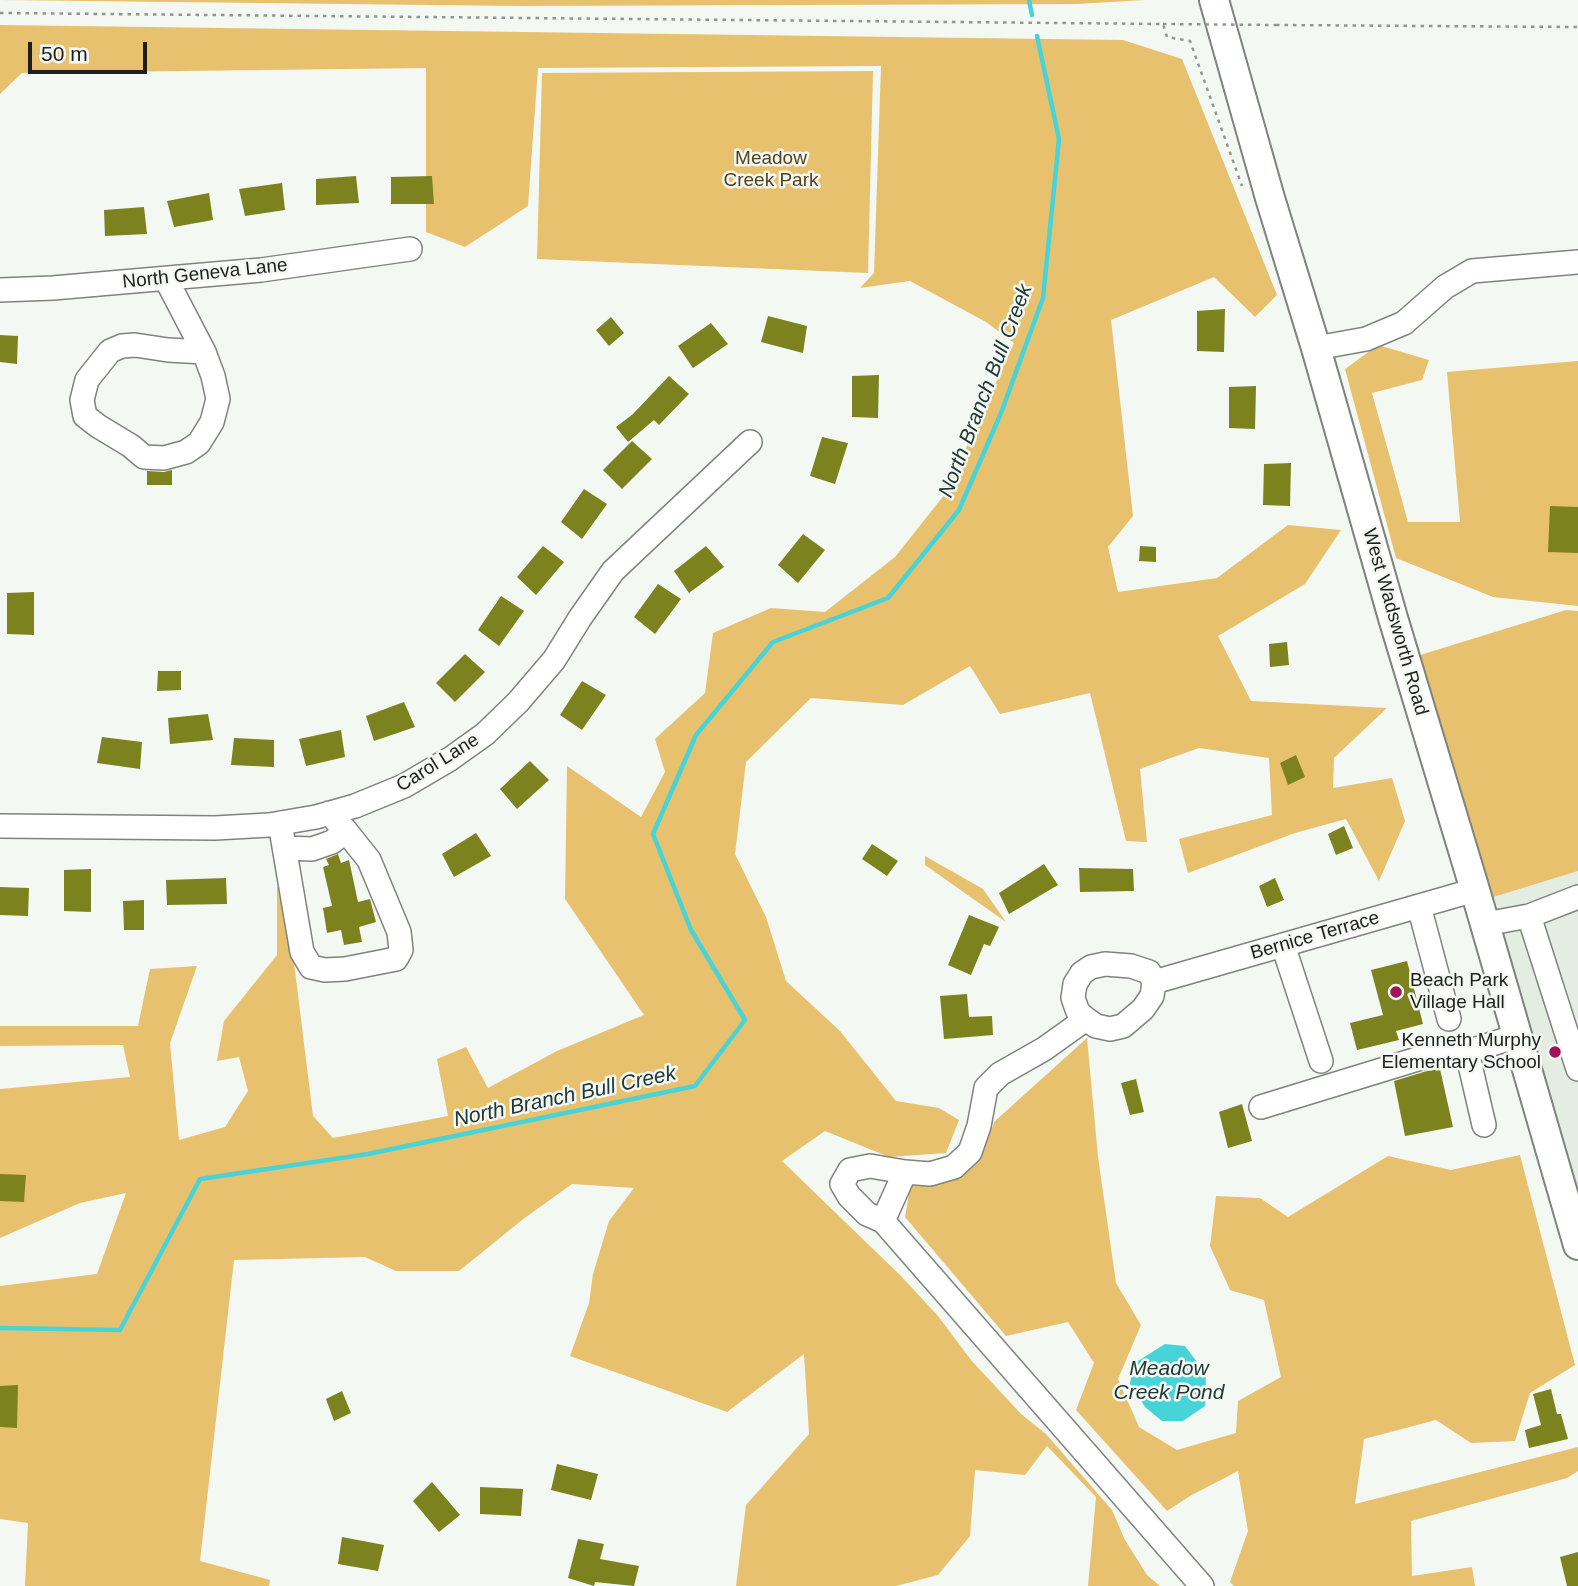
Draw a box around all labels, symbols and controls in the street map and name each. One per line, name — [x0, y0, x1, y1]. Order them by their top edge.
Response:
scale bar — [32, 28, 150, 72]
text: 50 m — [41, 42, 88, 65]
park label: Meadow Creek Park — [723, 148, 819, 192]
street label: North Geneva Lane — [121, 254, 289, 294]
water label: North Branch Bull Creek — [934, 281, 1038, 501]
street label: West Wadsworth Road — [1357, 526, 1433, 718]
street label: Carol Lane — [393, 729, 483, 797]
street label: Bernice Terrace — [1248, 907, 1382, 965]
place label: Beach Park Village Hall — [1410, 970, 1508, 1014]
marker: Beach Park Village Hall — [1388, 984, 1404, 1000]
place label: Kenneth Murphy Elementary School — [1382, 1030, 1541, 1074]
marker: Kenneth Murphy Elementary School — [1547, 1044, 1563, 1060]
water label: North Branch Bull Creek — [452, 1061, 678, 1133]
water label: Meadow Creek Pond — [1114, 1356, 1224, 1406]

